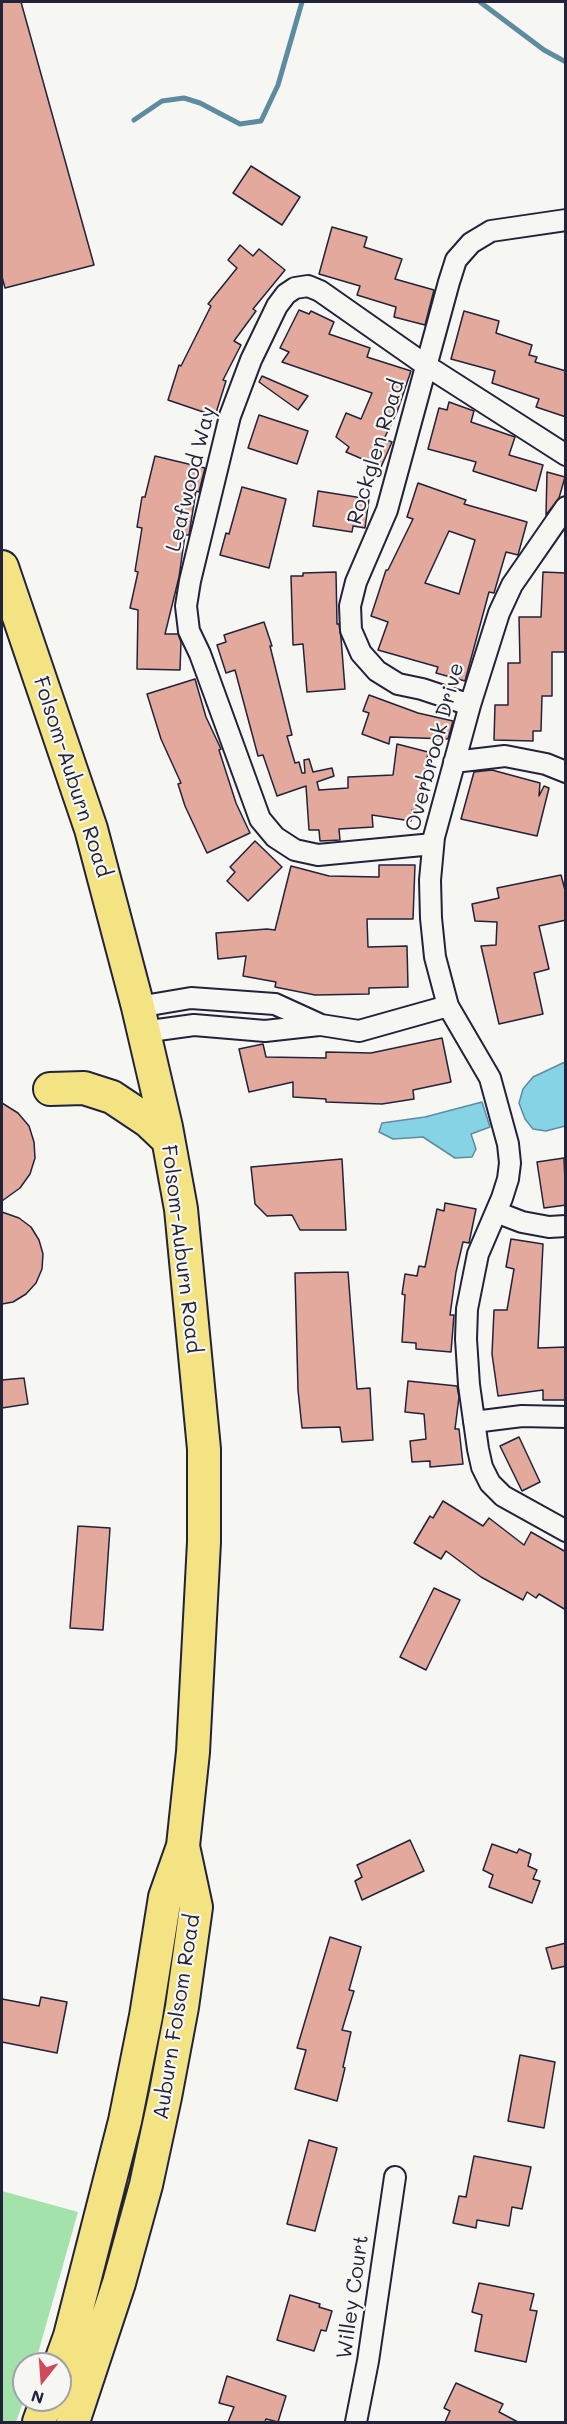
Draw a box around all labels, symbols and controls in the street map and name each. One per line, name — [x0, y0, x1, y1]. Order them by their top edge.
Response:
street label: Rockglen Road — [342, 376, 410, 528]
street label: Leafwood Way — [161, 404, 221, 554]
street label: Overbrook Drive — [400, 660, 470, 834]
street label: Folsom-Auburn Road — [28, 673, 116, 881]
street label: Folsom-Auburn Road — [156, 1143, 206, 1355]
street label: Auburn Folsom Road — [148, 1912, 206, 2122]
street label: Willey Court — [332, 2233, 374, 2361]
north arrow — [12, 2352, 72, 2412]
text: N — [28, 2386, 46, 2410]

